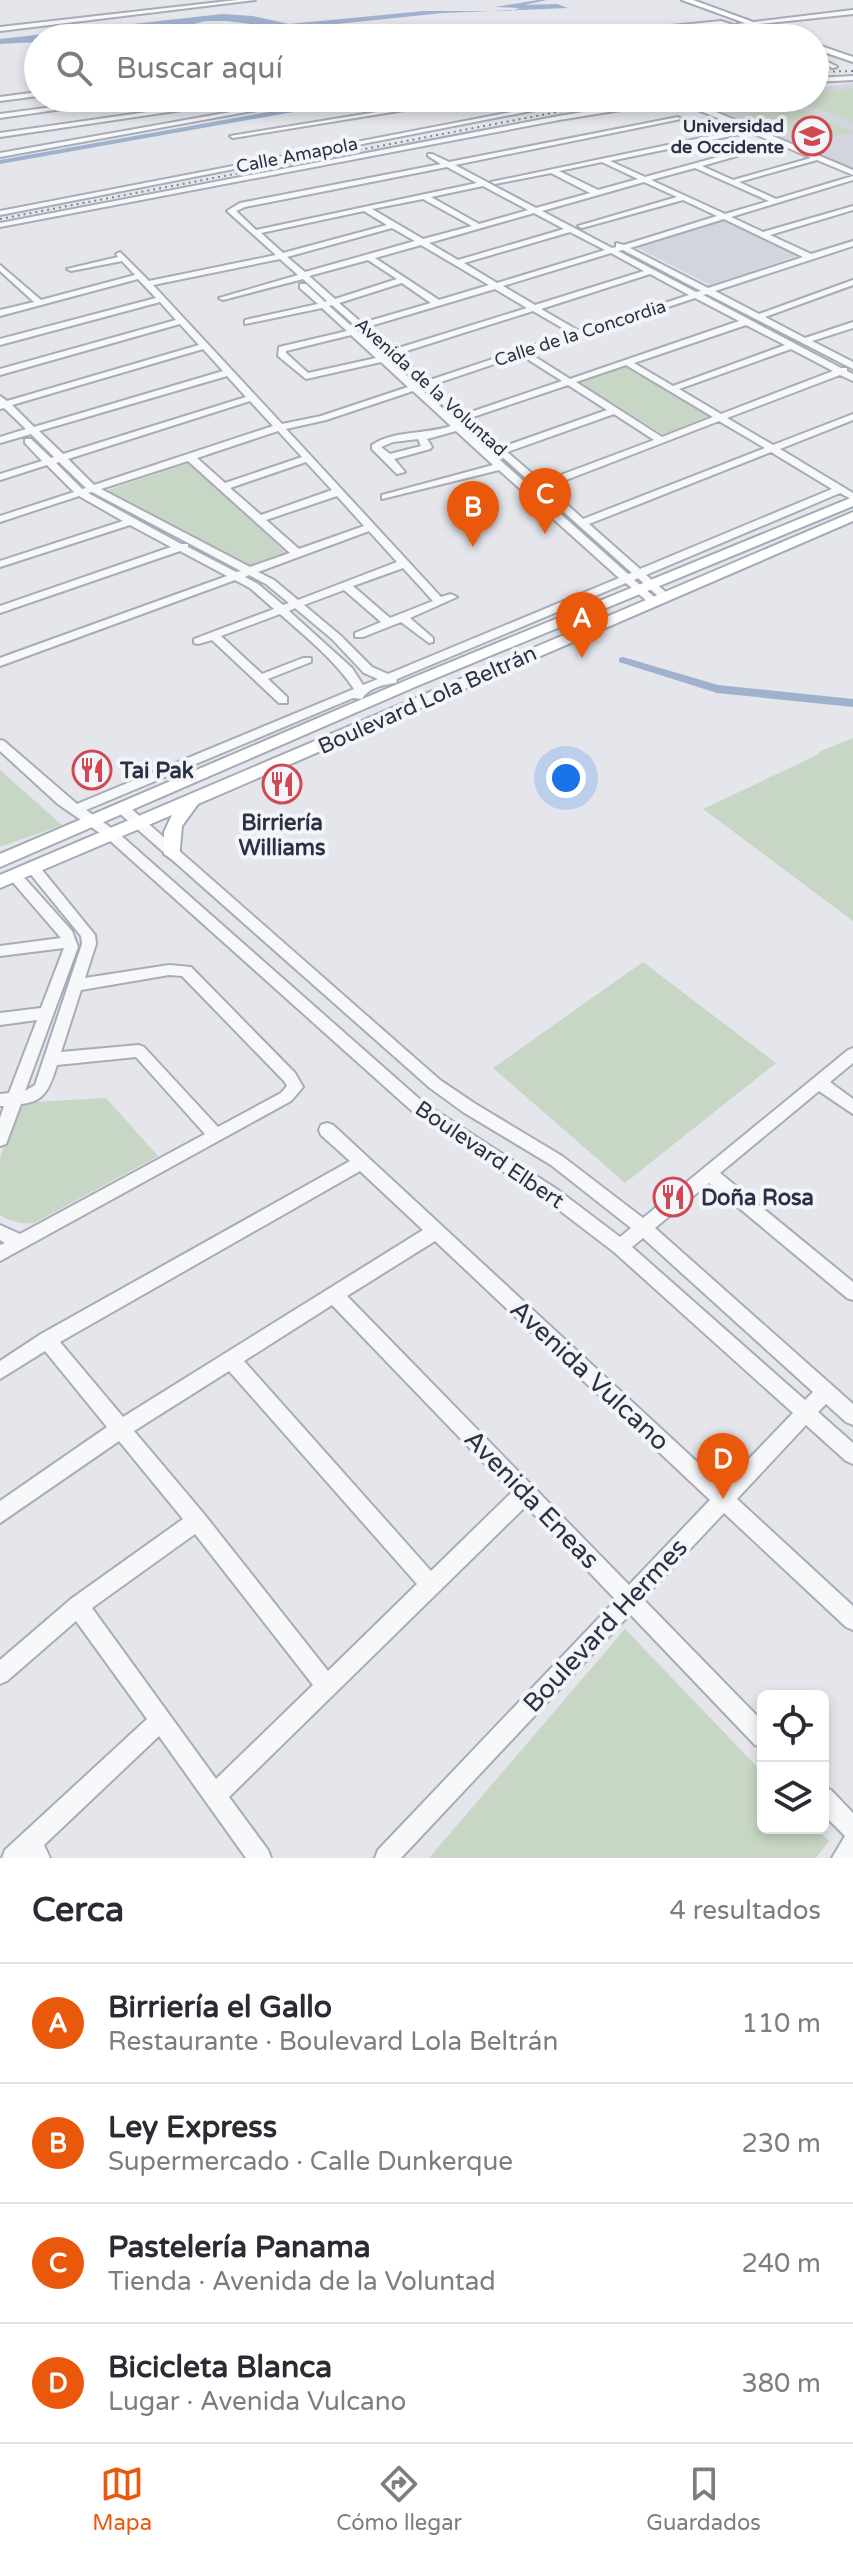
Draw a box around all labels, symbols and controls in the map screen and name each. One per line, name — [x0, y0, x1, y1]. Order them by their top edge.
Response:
search box — [24, 24, 829, 112]
icon: search — [52, 46, 96, 90]
text: Buscar aquí — [116, 50, 283, 87]
place label: Universidad de Occidente — [671, 115, 784, 158]
school or university icon: Universidad de Occidente — [791, 115, 833, 157]
street label: Calle Amapola — [234, 132, 360, 178]
street label: Calle de la Concordia — [491, 295, 669, 371]
street label: Avenida de la Voluntad — [351, 313, 511, 461]
pin: C — [519, 468, 571, 534]
pin: B — [447, 481, 499, 547]
pin: A — [556, 592, 608, 658]
street label: Boulevard Lola Beltrán — [314, 640, 541, 760]
restaurant icon: Tai Pak — [71, 749, 113, 791]
place label: Tai Pak — [119, 758, 194, 784]
your location — [546, 758, 586, 798]
restaurant icon: Birriería Williams — [261, 763, 303, 805]
place label: Birriería Williams — [238, 810, 326, 861]
street label: Boulevard Elbert — [410, 1095, 569, 1214]
restaurant icon: Doña Rosa — [652, 1176, 694, 1218]
place label: Doña Rosa — [701, 1185, 814, 1211]
street label: Avenida Vulcano — [504, 1294, 676, 1457]
street label: Avenida Eneas — [458, 1424, 606, 1575]
pin: D — [697, 1433, 749, 1499]
street label: Boulevard Hermes — [517, 1532, 694, 1719]
map controls — [757, 1690, 829, 1834]
button: locate — [757, 1690, 829, 1762]
button: layers — [757, 1762, 829, 1834]
text: Cerca — [32, 1890, 124, 1931]
text: 4 resultados — [670, 1895, 821, 1926]
text: Birriería el Gallo — [108, 1989, 332, 2026]
text: A — [48, 2008, 68, 2039]
text: 110 m — [741, 2008, 821, 2039]
text: Restaurante · Boulevard Lola Beltrán — [108, 2026, 558, 2057]
text: Ley Express — [108, 2109, 277, 2146]
text: B — [49, 2128, 67, 2159]
text: 230 m — [741, 2128, 821, 2159]
text: Supermercado · Calle Dunkerque — [108, 2146, 513, 2177]
text: Pastelería Panama — [108, 2229, 371, 2266]
text: C — [49, 2248, 67, 2279]
text: 240 m — [741, 2248, 821, 2279]
text: Tienda · Avenida de la Voluntad — [108, 2266, 496, 2297]
text: Bicicleta Blanca — [108, 2349, 332, 2386]
text: D — [48, 2368, 68, 2399]
text: 380 m — [741, 2368, 821, 2399]
text: Lugar · Avenida Vulcano — [108, 2386, 406, 2417]
tab: Mapa — [92, 2462, 152, 2536]
tab: Cómo llegar — [336, 2462, 462, 2536]
tab: Guardados — [646, 2462, 761, 2536]

